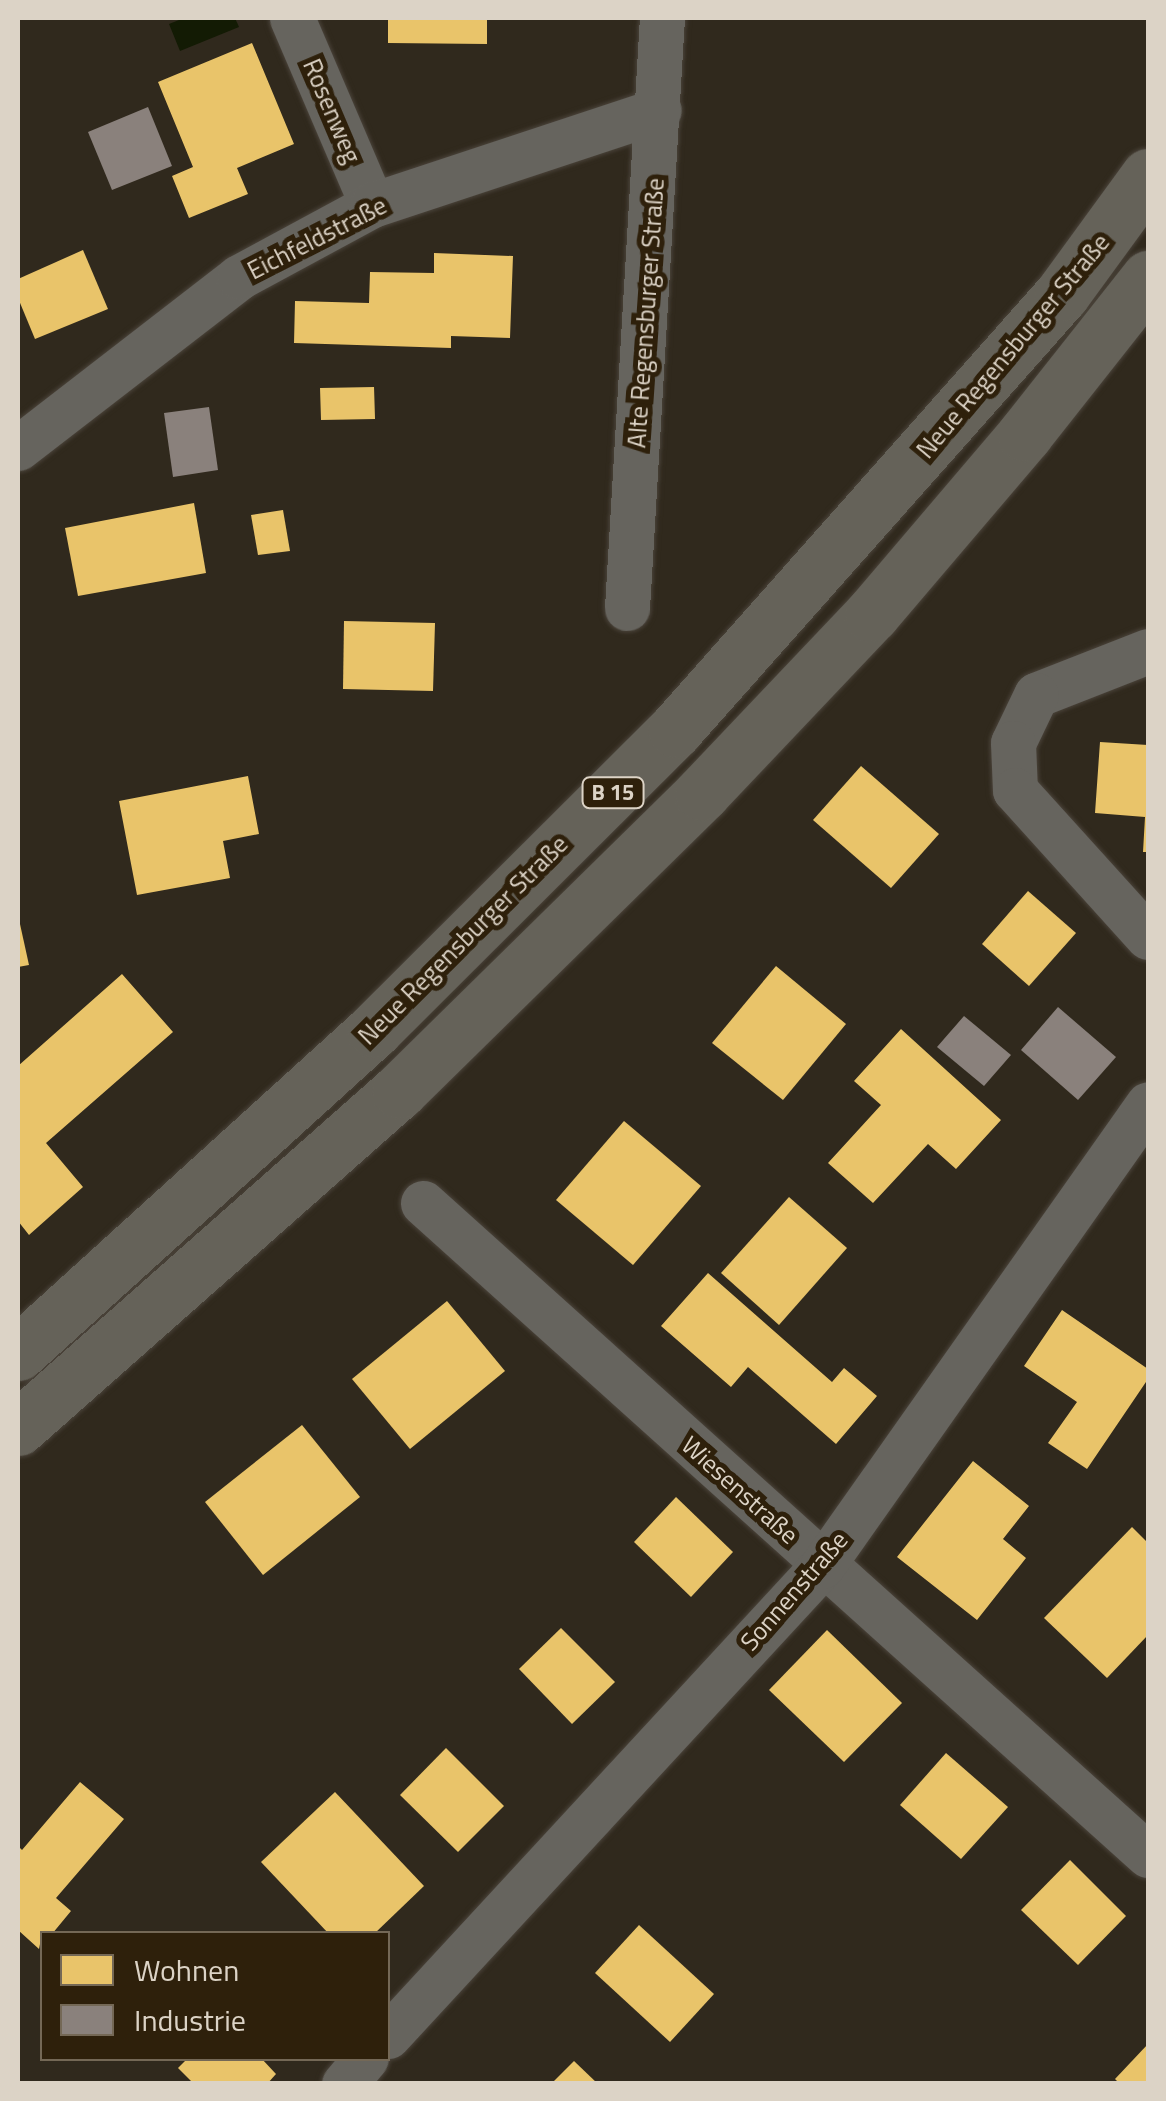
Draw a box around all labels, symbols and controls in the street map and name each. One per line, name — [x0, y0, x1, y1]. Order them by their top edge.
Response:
street label: Rosenweg — [297, 54, 367, 168]
street label: Alte Regensburger Straße — [622, 177, 670, 449]
street label: Eichfeldstraße — [243, 190, 391, 286]
street label: Neue Regensburger Straße — [910, 228, 1116, 464]
road number: B 15 — [580, 776, 646, 810]
street label: Neue Regensburger Straße — [352, 829, 574, 1051]
street label: Wiesenstraße — [676, 1430, 804, 1550]
street label: Sonnenstraße — [734, 1525, 854, 1657]
legend — [40, 1931, 390, 2061]
text: Wohnen — [134, 1947, 239, 1993]
text: Industrie — [134, 1997, 246, 2043]

